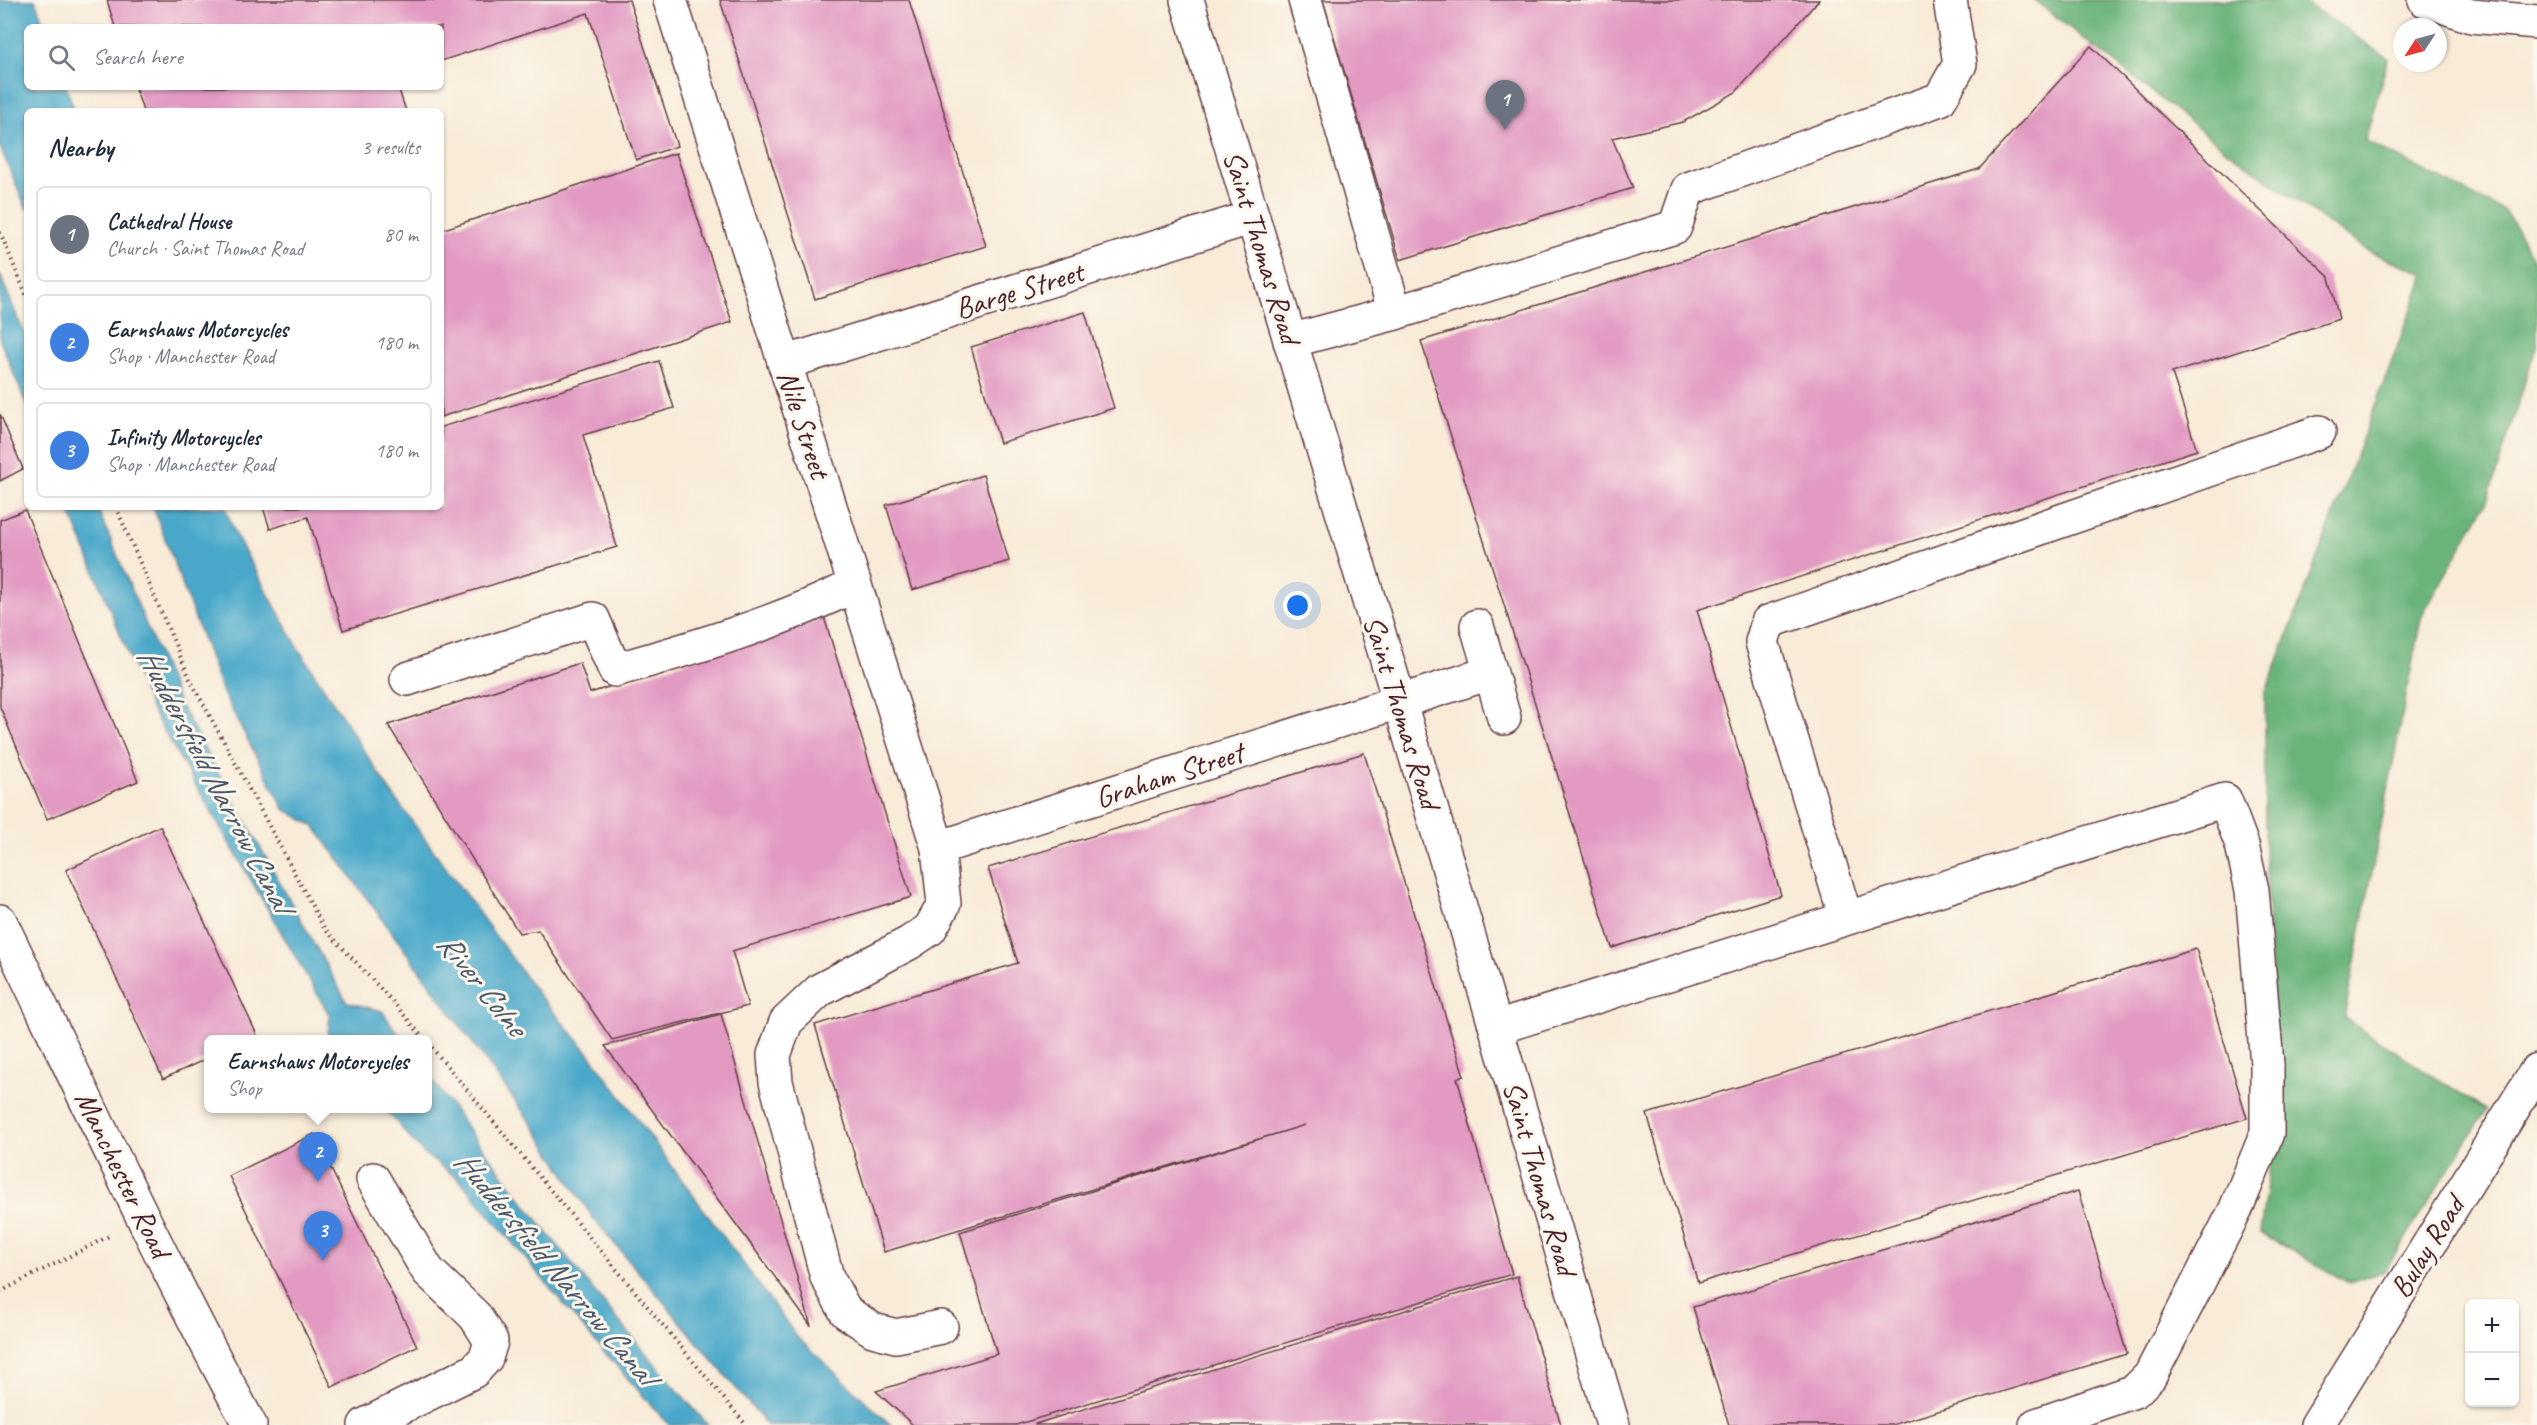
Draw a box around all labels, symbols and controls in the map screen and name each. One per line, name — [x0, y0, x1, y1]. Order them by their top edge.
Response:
north arrow — [2393, 18, 2447, 72]
search box — [24, 24, 444, 90]
icon: search — [45, 41, 78, 74]
text: Search here — [93, 43, 183, 71]
pin: 1 — [1486, 80, 1524, 130]
text: Nearby — [48, 131, 113, 164]
text: 3 results — [361, 135, 420, 160]
street label: Saint Thomas Road — [1215, 146, 1311, 352]
text: Cathedral House — [107, 208, 231, 236]
text: 1 — [65, 222, 74, 247]
text: 80 m — [384, 222, 418, 247]
text: Church · Saint Thomas Road — [107, 236, 304, 261]
street label: Barge Street — [950, 252, 1091, 327]
text: Earnshaws Motorcycles — [107, 316, 288, 344]
text: 2 — [65, 330, 74, 355]
text: 180 m — [375, 330, 418, 355]
text: Shop · Manchester Road — [107, 344, 275, 369]
street label: Nile Street — [769, 365, 840, 486]
text: Infinity Motorcycles — [107, 424, 261, 452]
text: 3 — [65, 438, 74, 463]
text: 180 m — [375, 438, 418, 463]
text: Shop · Manchester Road — [107, 452, 275, 477]
your location — [1283, 591, 1312, 620]
street label: Saint Thomas Road — [1355, 611, 1451, 817]
water label: Huddersfield Narrow Canal — [128, 640, 307, 927]
street label: Graham Street — [1090, 732, 1252, 817]
water label: River Colne — [428, 924, 539, 1047]
popup — [204, 1035, 432, 1113]
text: Earnshaws Motorcycles — [227, 1048, 409, 1076]
text: Shop — [227, 1076, 262, 1101]
street label: Saint Thomas Road — [1494, 1077, 1587, 1283]
street label: Manchester Road — [66, 1085, 181, 1267]
pin: 2 — [298, 1132, 338, 1182]
water label: Huddersfield Narrow Canal — [445, 1142, 672, 1400]
street label: Bulay Road — [2381, 1186, 2475, 1305]
pin: 3 — [304, 1212, 342, 1261]
map controls — [2465, 1299, 2519, 1407]
button: + — [2465, 1299, 2519, 1353]
button: − — [2465, 1353, 2519, 1407]

